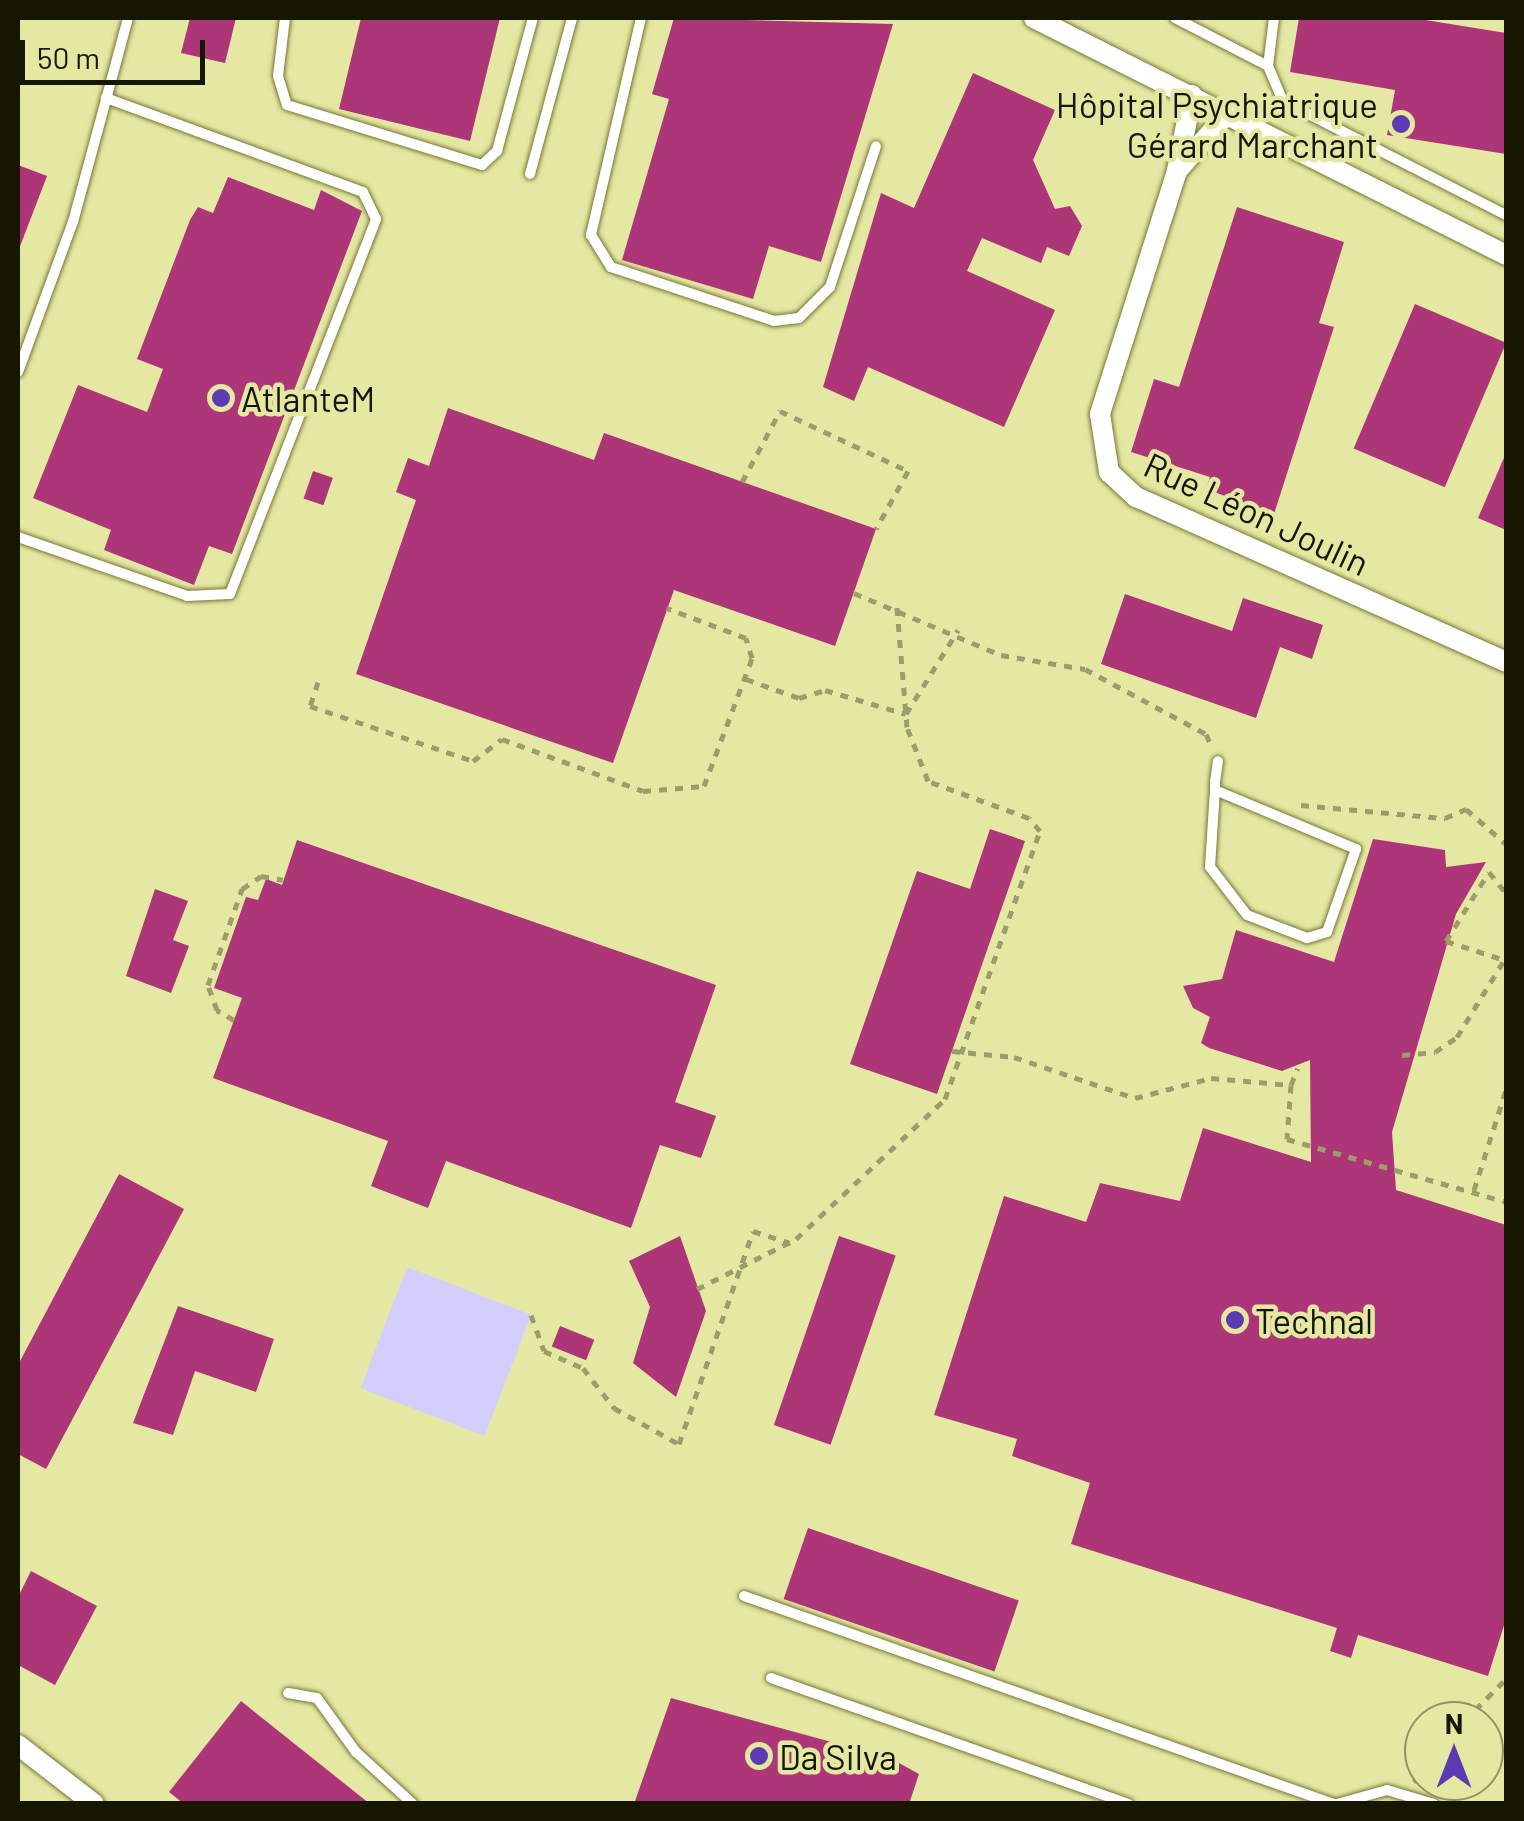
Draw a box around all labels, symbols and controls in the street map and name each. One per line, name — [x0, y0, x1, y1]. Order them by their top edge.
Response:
scale bar — [25, 20, 210, 82]
text: 50 m — [37, 39, 100, 75]
place label: Hôpital Psychiatrique Gérard Marchant — [1056, 83, 1378, 165]
marker: Hôpital Psychiatrique Gérard Marchant — [1388, 111, 1414, 137]
place label: AtlanteM — [241, 377, 375, 419]
marker: AtlanteM — [210, 387, 232, 409]
street label: Rue Léon Joulin — [1138, 443, 1376, 583]
place label: Technal — [1255, 1299, 1373, 1341]
marker: Technal — [1224, 1309, 1246, 1331]
north arrow — [1404, 1701, 1504, 1801]
text: N — [1445, 1706, 1463, 1740]
place label: Da Silva — [779, 1735, 897, 1777]
marker: Da Silva — [748, 1745, 770, 1767]

